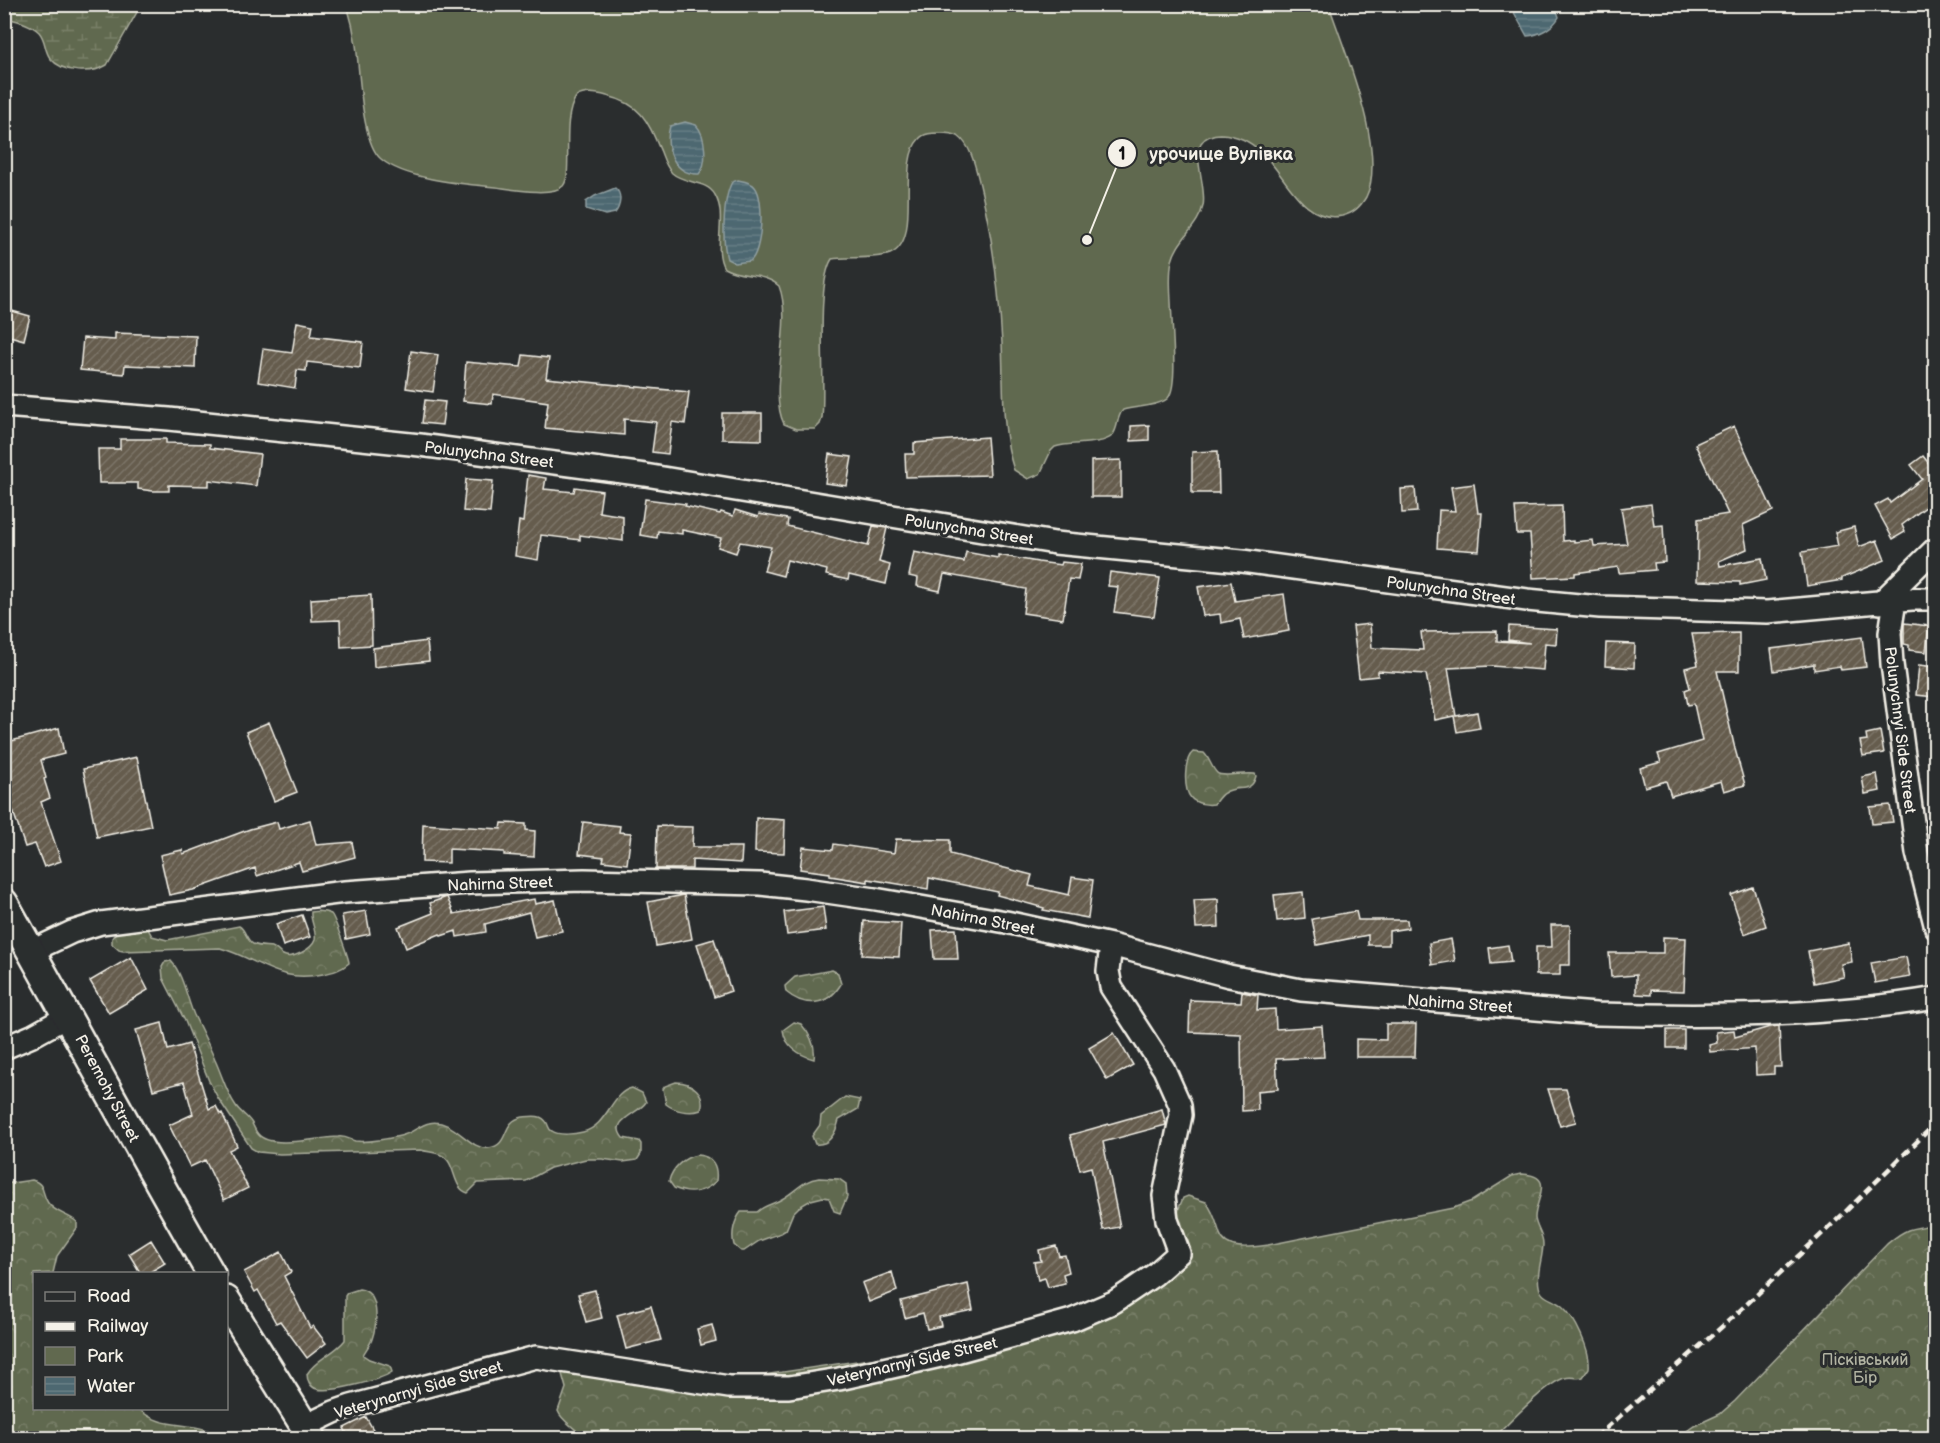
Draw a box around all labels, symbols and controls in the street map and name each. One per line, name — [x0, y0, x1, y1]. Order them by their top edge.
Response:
callout: урочище Вулівка — [1107, 135, 1305, 171]
text: 1 — [1118, 144, 1126, 165]
text: урочище Вулівка — [1149, 144, 1293, 165]
street label: Polunychna Street — [423, 438, 555, 473]
street label: Polunychna Street — [903, 511, 1035, 550]
street label: Polunychna Street — [1385, 573, 1517, 610]
street label: Polunychnyi Side Street — [1880, 646, 1919, 815]
street label: Nahirna Street — [447, 873, 553, 896]
street label: Nahirna Street — [929, 901, 1036, 940]
street label: Nahirna Street — [1407, 991, 1513, 1018]
street label: Peremohy Street — [70, 1032, 143, 1146]
legend — [33, 1272, 228, 1410]
text: Road — [87, 1286, 131, 1307]
text: Railway — [87, 1316, 149, 1337]
street label: Veterynarnyi Side Street — [826, 1334, 999, 1391]
text: Park — [87, 1346, 123, 1367]
park label: Пісківський Бір — [1822, 1351, 1908, 1388]
street label: Veterynarnyi Side Street — [332, 1357, 505, 1424]
text: Water — [87, 1376, 135, 1397]

